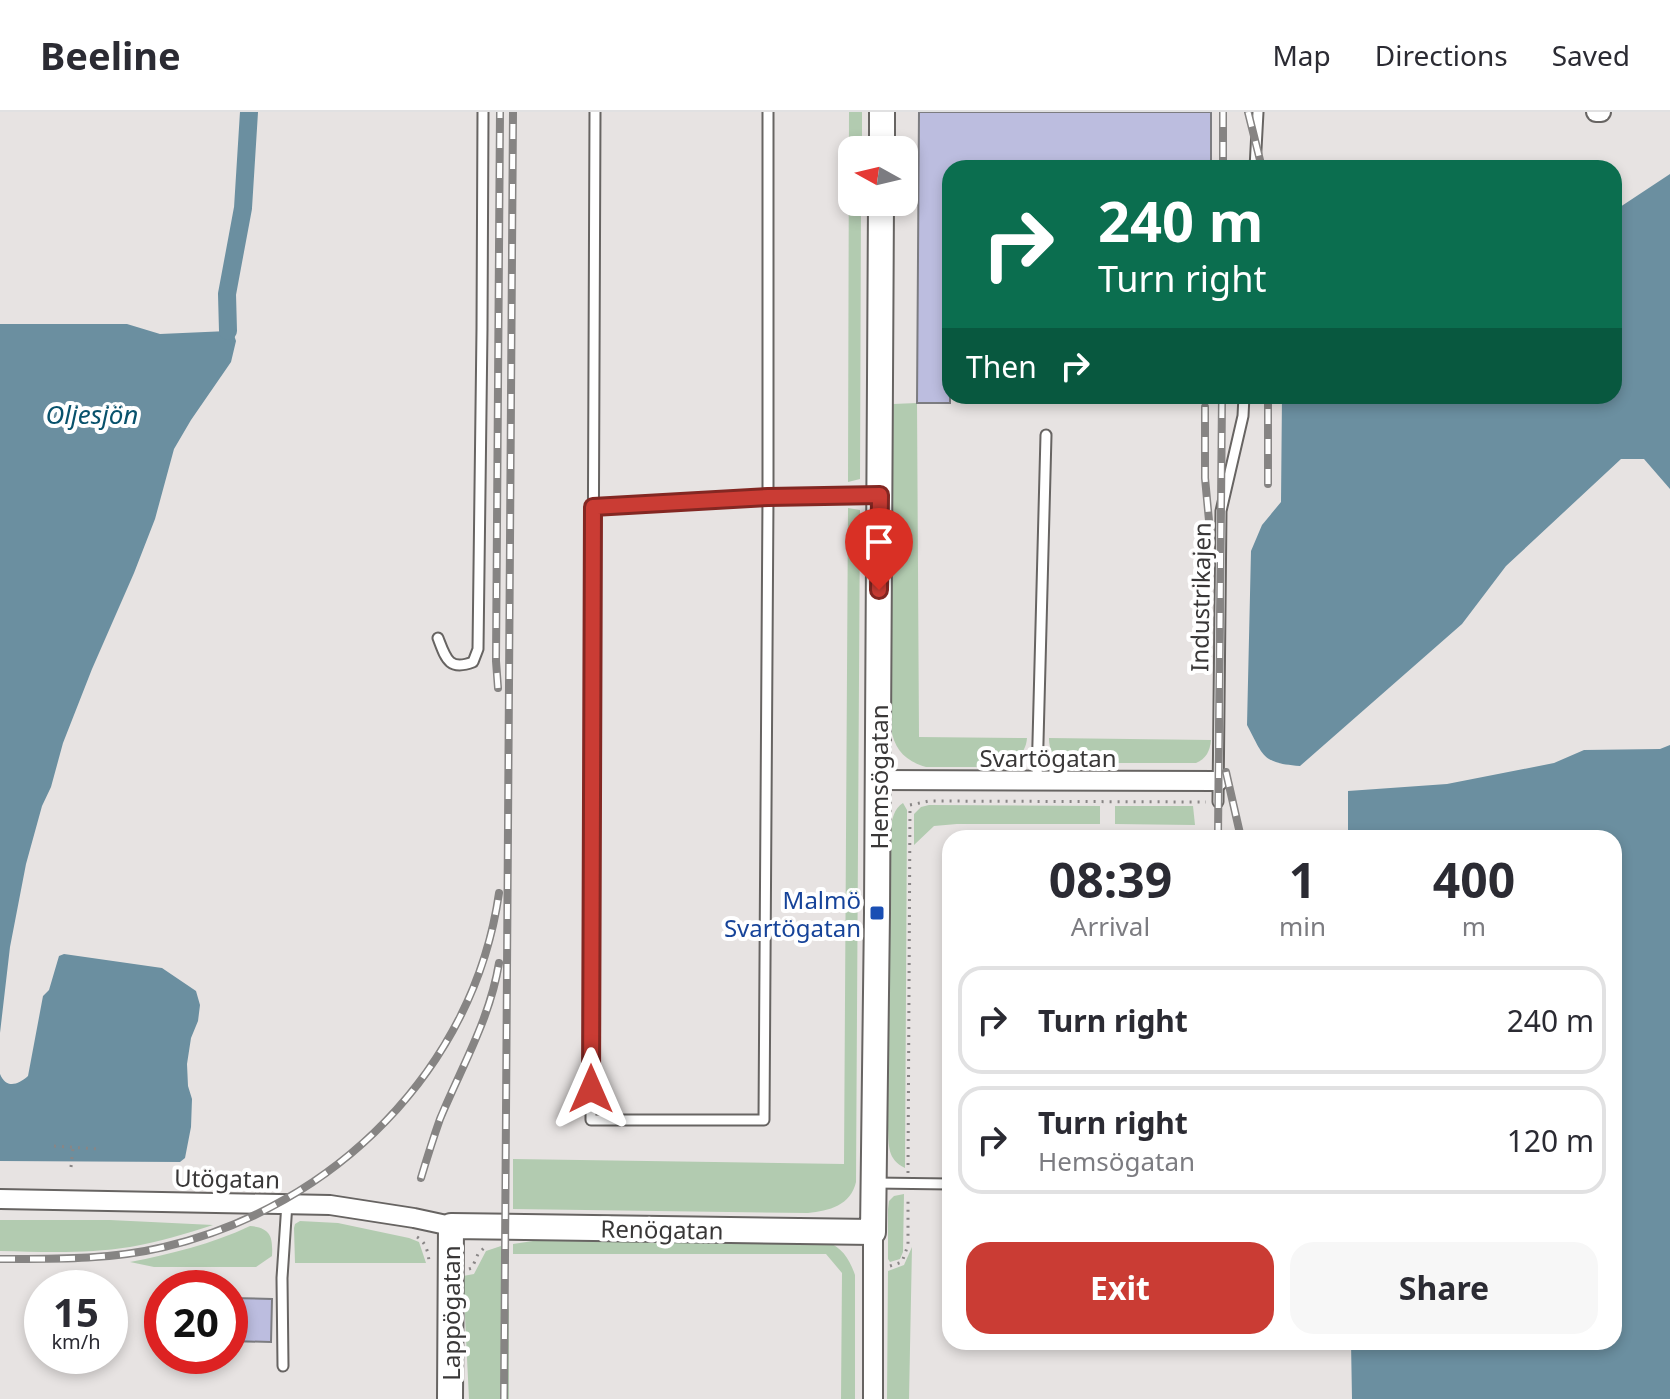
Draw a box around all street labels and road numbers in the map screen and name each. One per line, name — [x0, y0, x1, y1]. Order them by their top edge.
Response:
street label: Industrikajen — [1182, 522, 1218, 672]
street label: Hemsögatan — [862, 705, 895, 849]
street label: Svartögatan — [979, 741, 1117, 774]
street label: Utögatan — [174, 1161, 280, 1195]
street label: Renögatan — [600, 1211, 724, 1247]
street label: Lappögatan — [434, 1245, 467, 1381]

